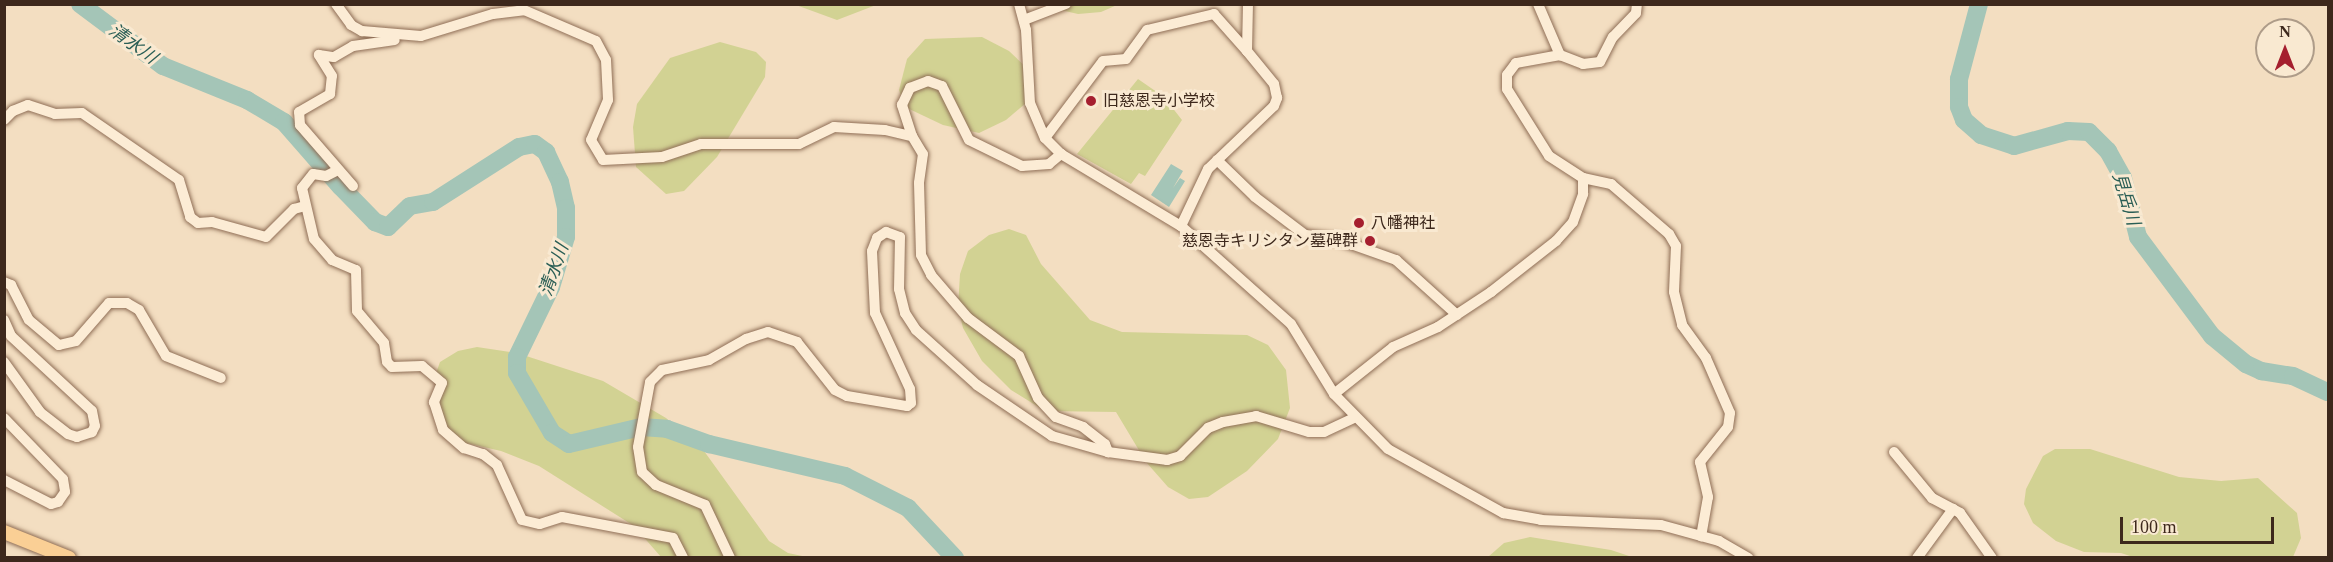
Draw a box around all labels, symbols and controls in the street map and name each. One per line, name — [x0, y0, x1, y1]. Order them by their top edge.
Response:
north arrow — [2255, 18, 2315, 78]
water label: 清水川 — [105, 19, 161, 69]
text: N — [2279, 23, 2291, 40]
place label: 旧慈恩寺小学校 — [1103, 91, 1215, 111]
marker: 旧慈恩寺小学校 — [1084, 94, 1098, 108]
water label: 見岳川 — [2108, 170, 2144, 228]
place label: 八幡神社 — [1371, 213, 1435, 233]
marker: 八幡神社 — [1352, 216, 1366, 230]
place label: 慈恩寺キリシタン墓碑群 — [1182, 231, 1358, 251]
marker: 慈恩寺キリシタン墓碑群 — [1363, 234, 1377, 248]
water label: 清水川 — [535, 241, 573, 299]
scale bar — [2123, 505, 2278, 543]
text: 100 m — [2131, 517, 2177, 537]

